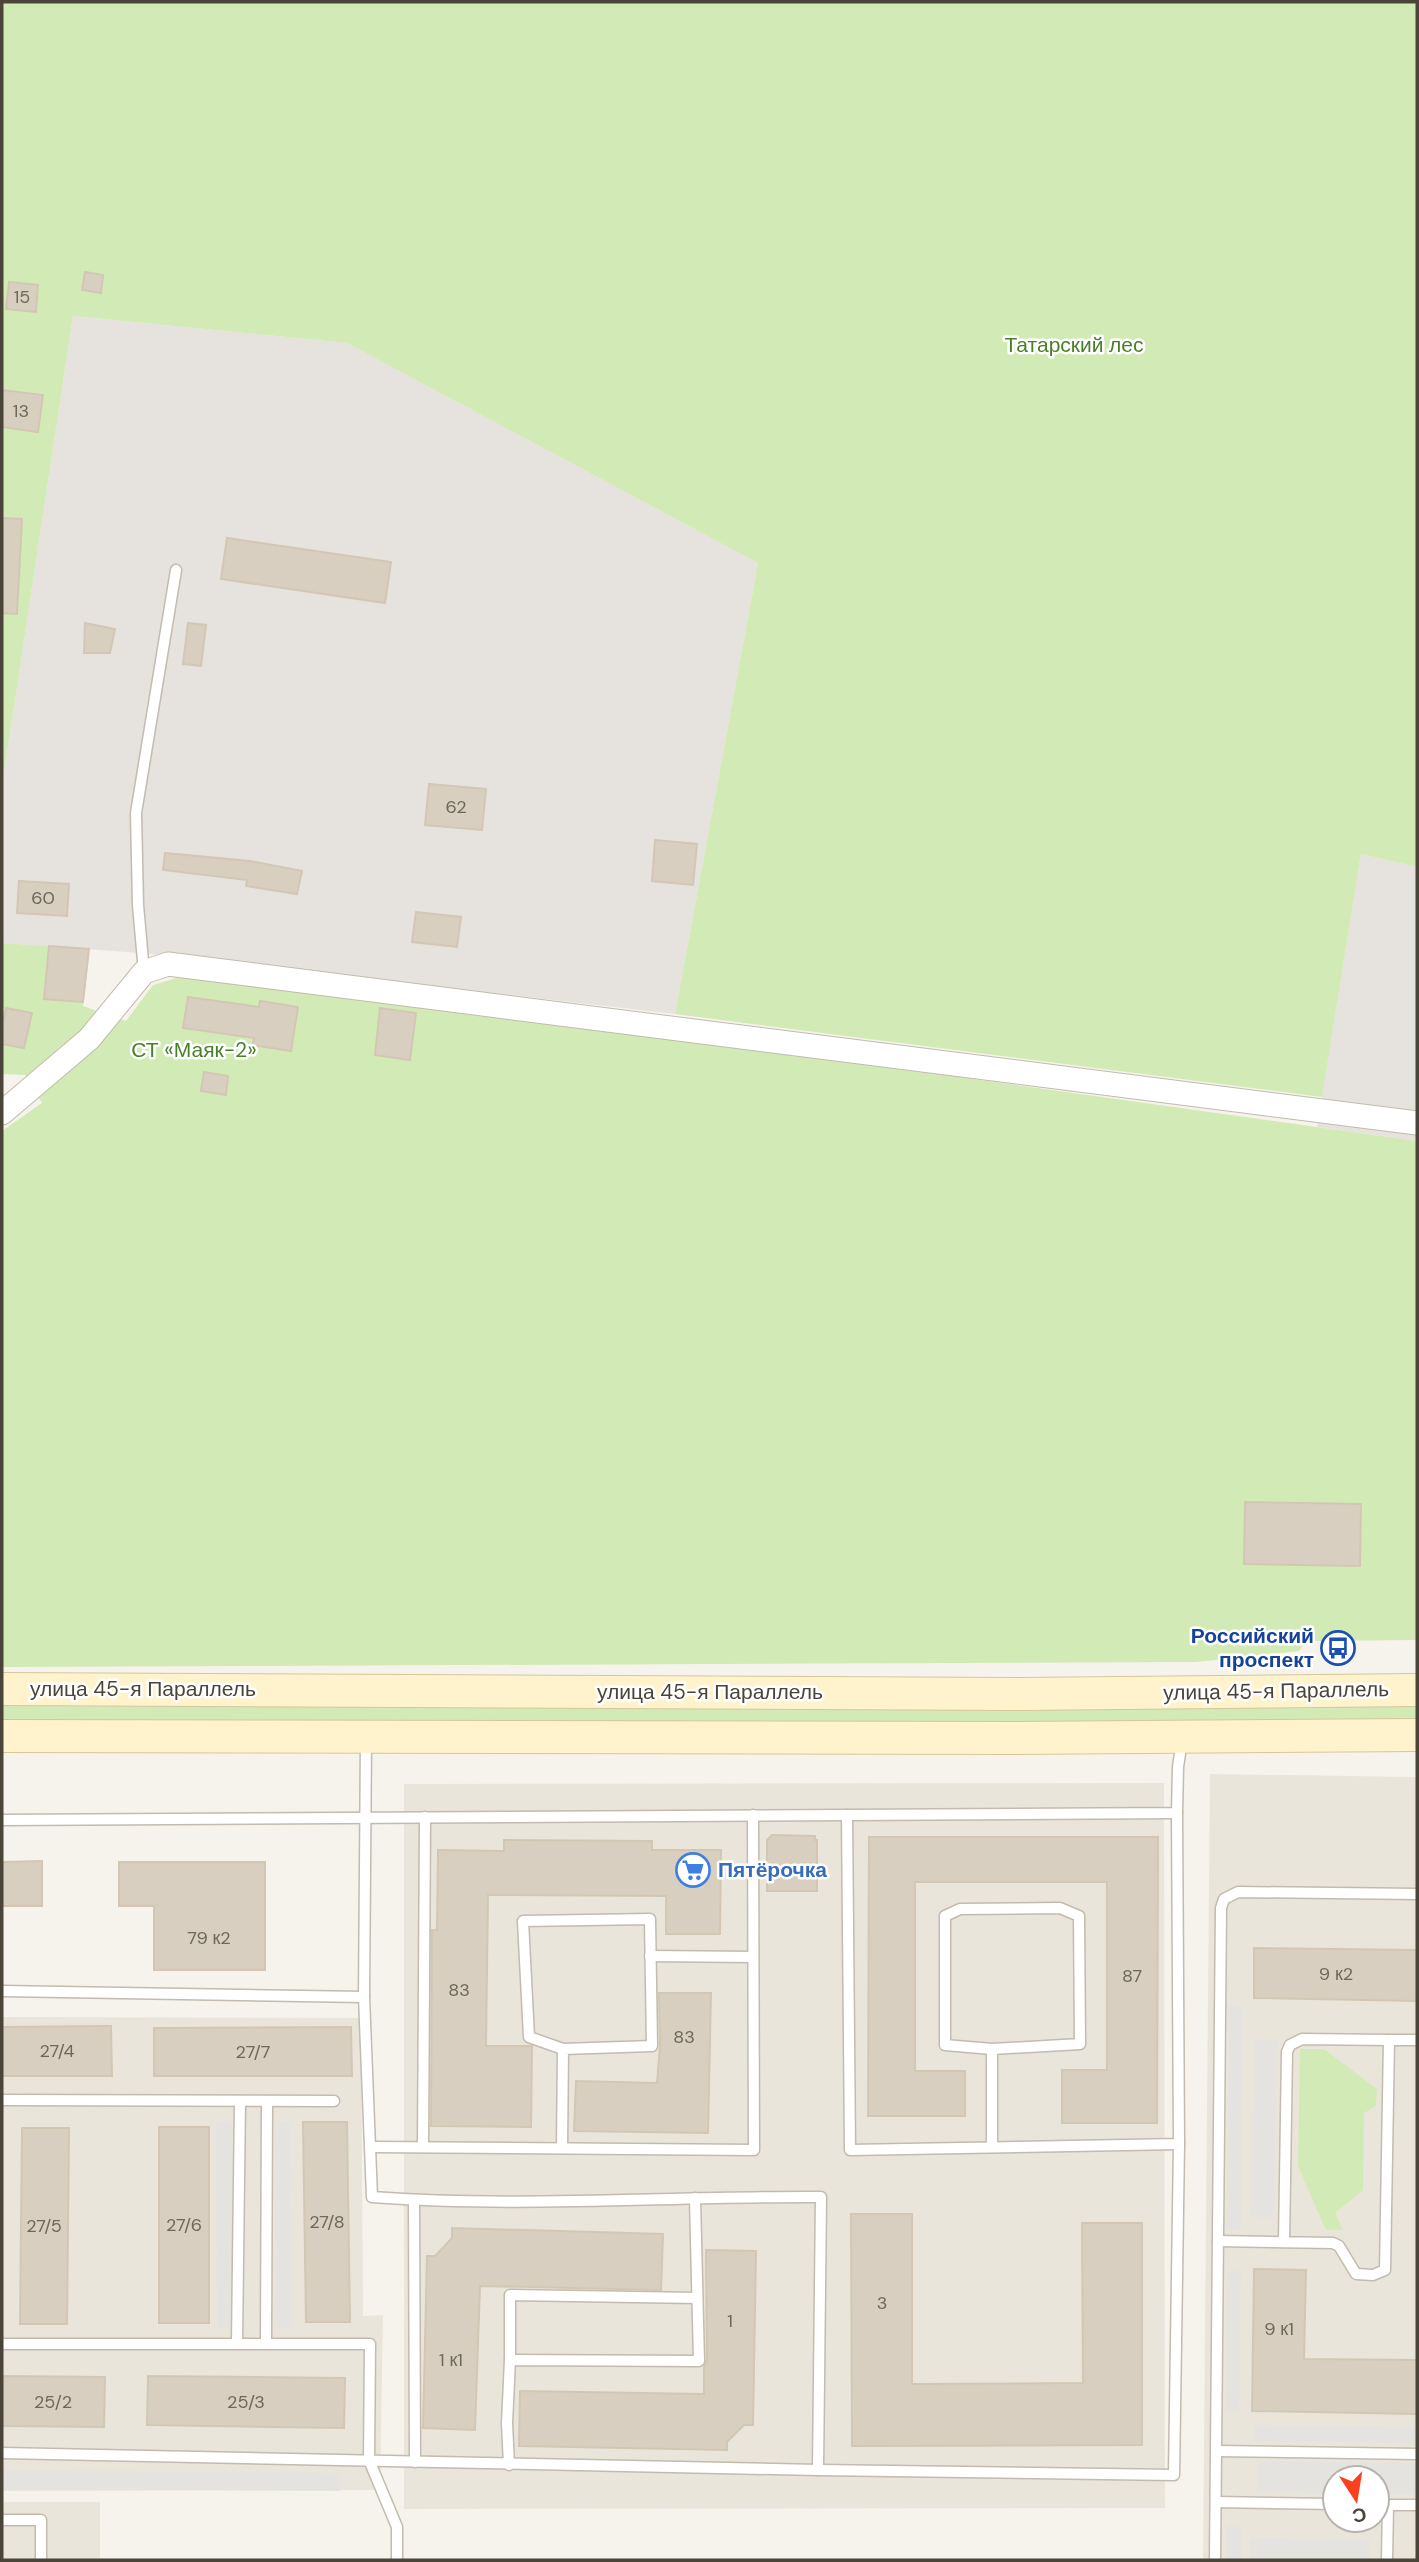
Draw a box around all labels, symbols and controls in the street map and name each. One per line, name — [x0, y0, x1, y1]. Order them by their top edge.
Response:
house number: 15 — [14, 285, 30, 309]
park label: Татарский лес — [1004, 331, 1144, 359]
house number: 13 — [13, 399, 29, 423]
house number: 62 — [445, 795, 467, 819]
house number: 60 — [31, 886, 55, 910]
park label: СТ «Маяк-2» — [131, 1036, 257, 1064]
place label: Российский проспект — [1191, 1622, 1314, 1674]
bus stop icon: Российский проспект — [1319, 1629, 1357, 1667]
street label: улица 45-я Параллель — [30, 1675, 256, 1703]
street label: улица 45-я Параллель — [1163, 1675, 1389, 1707]
street label: улица 45-я Параллель — [597, 1678, 823, 1706]
supermarket icon: Пятёрочка — [674, 1851, 712, 1889]
place label: Пятёрочка — [718, 1856, 827, 1884]
house number: 79 к2 — [187, 1926, 231, 1950]
house number: 9 к2 — [1319, 1962, 1353, 1986]
house number: 87 — [1122, 1964, 1142, 1988]
house number: 83 — [448, 1978, 470, 2002]
house number: 83 — [673, 2025, 695, 2049]
house number: 27/4 — [40, 2039, 74, 2063]
house number: 27/7 — [236, 2040, 270, 2064]
house number: 27/8 — [309, 2210, 345, 2234]
house number: 27/6 — [166, 2213, 202, 2237]
house number: 27/5 — [26, 2214, 62, 2238]
house number: 3 — [877, 2291, 887, 2315]
house number: 1 — [727, 2309, 733, 2333]
house number: 9 к1 — [1264, 2317, 1294, 2341]
house number: 1 к1 — [439, 2348, 463, 2372]
house number: 25/2 — [34, 2390, 72, 2414]
house number: 25/3 — [227, 2390, 265, 2414]
north arrow — [1321, 2464, 1391, 2534]
text: С — [1350, 2501, 1369, 2529]

